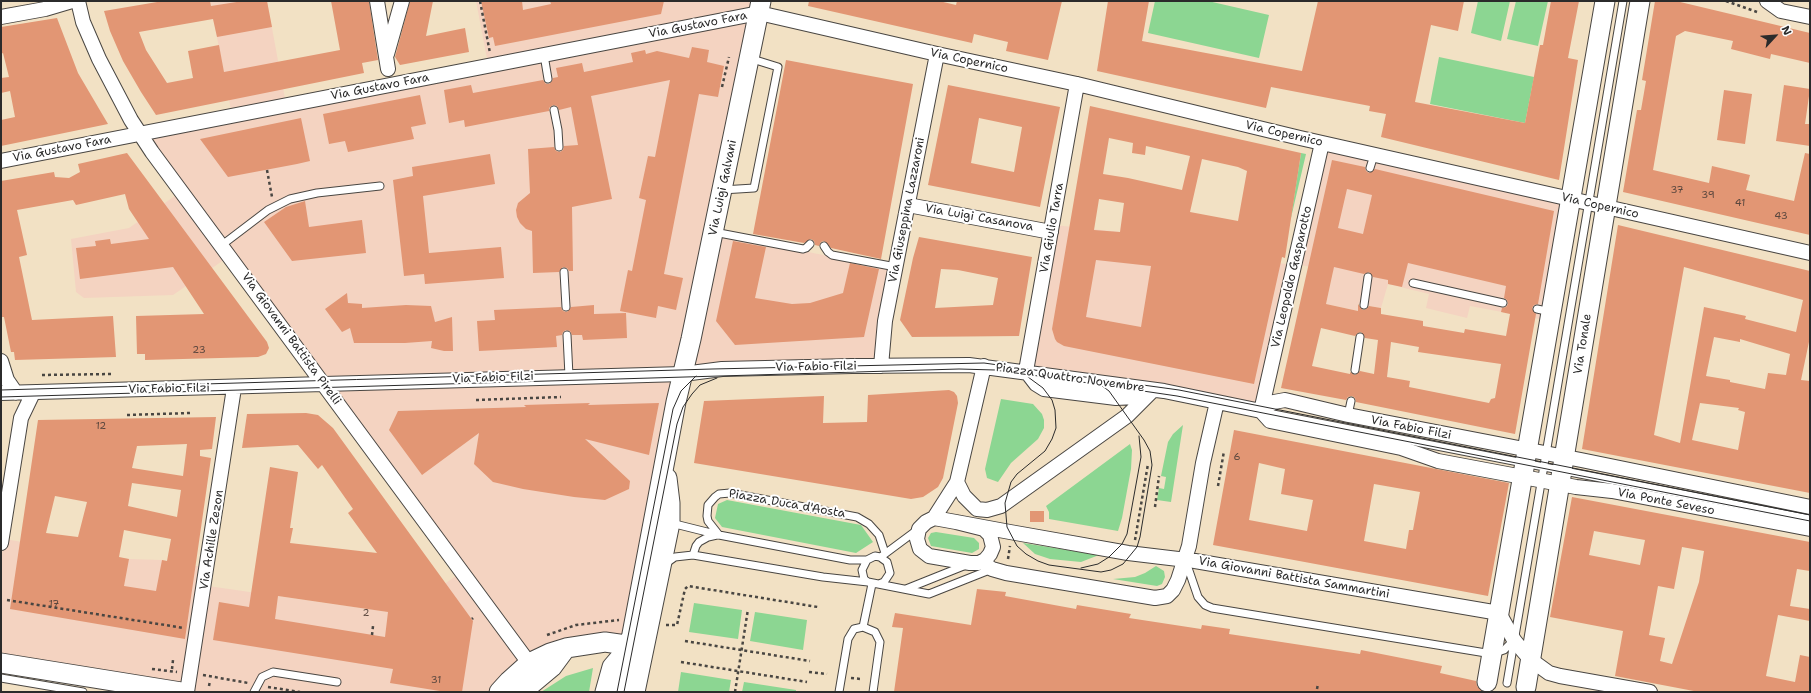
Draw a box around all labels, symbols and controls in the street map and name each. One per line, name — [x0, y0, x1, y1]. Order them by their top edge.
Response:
street label: Via Gustavo Fara — [648, 8, 748, 42]
north arrow — [1755, 16, 1795, 56]
text: N — [1778, 23, 1795, 38]
street label: Via Copernico — [929, 46, 1009, 76]
street label: Via Gustavo Fara — [330, 70, 430, 104]
street label: Via Copernico — [1244, 118, 1324, 150]
street label: Via Gustavo Fara — [12, 132, 112, 166]
street label: Via Giuseppina Lazzaroni — [886, 136, 928, 284]
street label: Via Luigi Galvani — [706, 139, 740, 237]
street label: Via Giulio Tarra — [1037, 182, 1067, 274]
house number: 37 — [1670, 184, 1684, 196]
house number: 39 — [1701, 189, 1715, 201]
street label: Via Copernico — [1560, 190, 1640, 222]
house number: 41 — [1735, 197, 1745, 209]
street label: Via Luigi Casanova — [924, 201, 1034, 235]
street label: Via Leopoldo Gasparotto — [1269, 205, 1315, 349]
house number: 43 — [1774, 210, 1788, 222]
street label: Via Giovanni Battista Pirelli — [238, 270, 344, 408]
street label: Via Tonale — [1571, 313, 1595, 375]
house number: 23 — [192, 344, 206, 356]
street label: Via Fabio Filzi — [775, 359, 857, 375]
street label: Piazza Quattro Novembre — [995, 360, 1145, 396]
street label: Via Fabio Filzi — [452, 369, 534, 387]
street label: Via Fabio Filzi — [128, 381, 210, 397]
street label: Via Fabio Filzi — [1370, 413, 1452, 443]
house number: 12 — [96, 420, 106, 432]
house number: 6 — [1234, 451, 1240, 463]
street label: Via Ponte Seveso — [1616, 486, 1716, 518]
street label: Piazza Duca d'Aosta — [728, 487, 846, 521]
street label: Via Achille Zezon — [197, 489, 227, 591]
street label: Via Giovanni Battista Sammartini — [1197, 554, 1391, 602]
house number: 17 — [49, 598, 59, 610]
house number: 2 — [363, 607, 369, 619]
house number: 31 — [431, 674, 441, 686]

